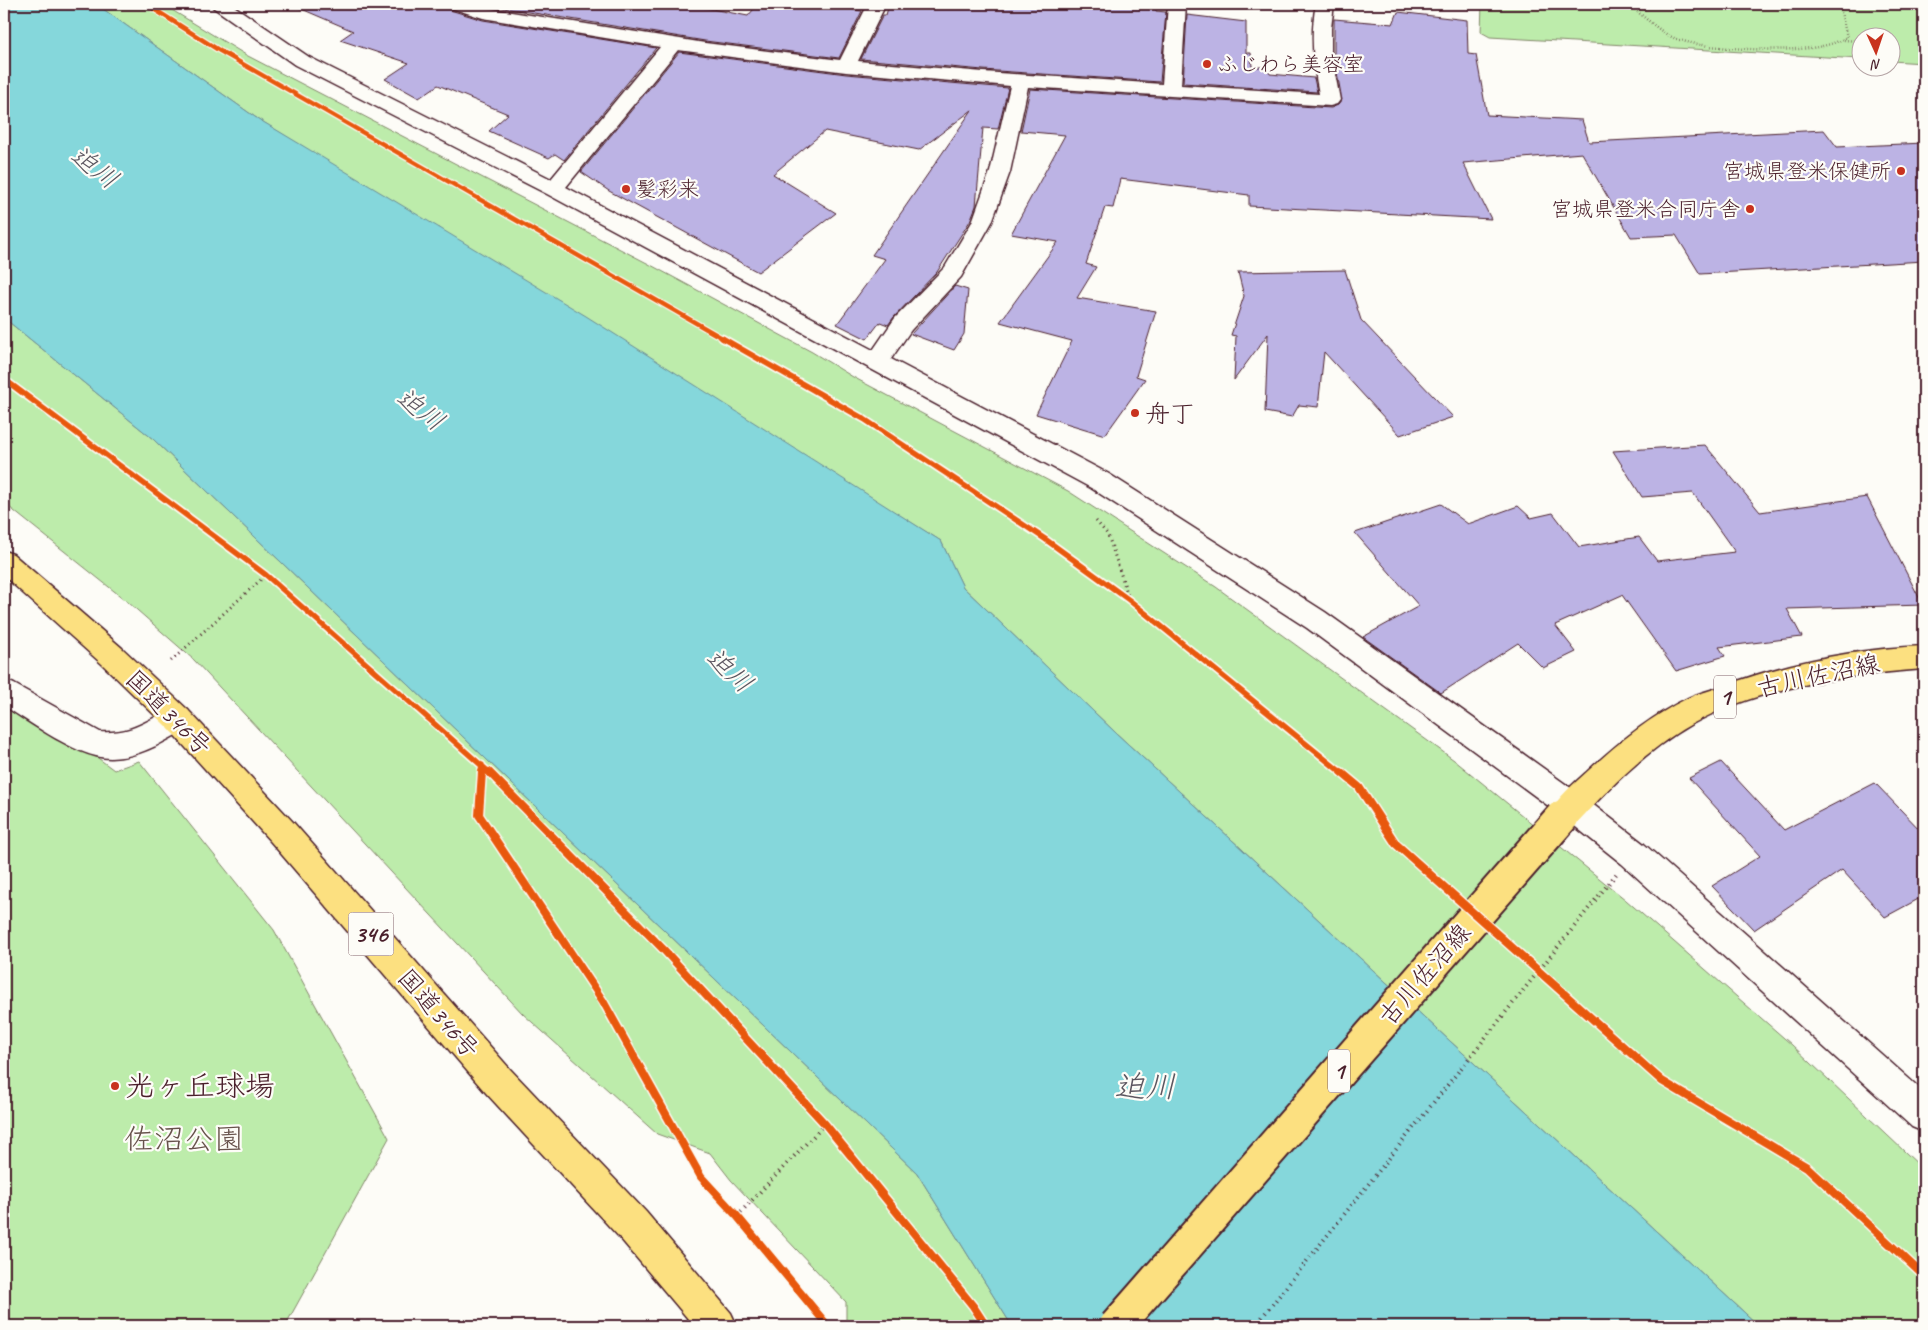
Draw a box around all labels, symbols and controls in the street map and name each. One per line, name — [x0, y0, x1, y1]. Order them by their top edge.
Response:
north arrow — [1850, 28, 1900, 78]
place label: ふじわら美容室 — [1217, 51, 1364, 77]
text: N — [1870, 56, 1881, 73]
marker: ふじわら美容室 — [1201, 58, 1213, 70]
water label: 迫川 — [64, 139, 125, 196]
place label: 宮城県登米保健所 — [1723, 158, 1891, 184]
marker: 宮城県登米保健所 — [1895, 165, 1907, 177]
place label: 髪彩来 — [636, 176, 699, 202]
marker: 髪彩来 — [620, 183, 632, 195]
place label: 宮城県登米合同庁舎 — [1551, 196, 1740, 222]
marker: 宮城県登米合同庁舎 — [1744, 203, 1756, 215]
water label: 迫川 — [390, 381, 451, 438]
place label: 舟丁 — [1145, 398, 1195, 430]
marker: 舟丁 — [1129, 407, 1141, 419]
water label: 迫川 — [699, 641, 760, 700]
street label: 古川佐沼線 — [1754, 647, 1883, 705]
street label: 国道346号 — [119, 663, 218, 762]
road number: 1 — [1714, 676, 1736, 719]
road number: 346 — [348, 912, 394, 956]
street label: 古川佐沼線 — [1372, 917, 1478, 1032]
street label: 国道346号 — [390, 962, 486, 1065]
road number: 1 — [1328, 1050, 1350, 1092]
place label: 光ヶ丘球場 — [125, 1067, 275, 1105]
water label: 迫川 — [1114, 1067, 1176, 1106]
marker: 光ヶ丘球場 — [109, 1080, 121, 1092]
park label: 佐沼公園 — [124, 1120, 244, 1158]

